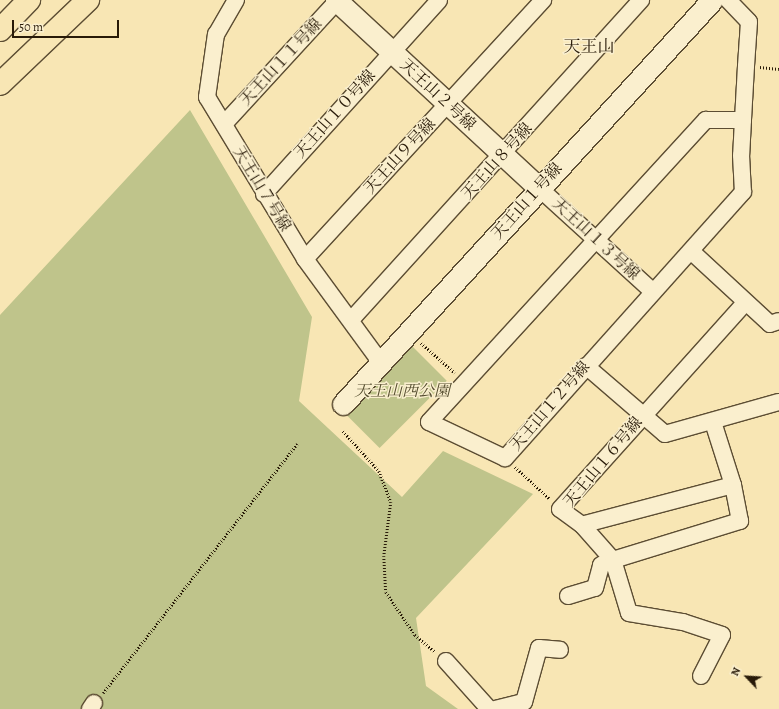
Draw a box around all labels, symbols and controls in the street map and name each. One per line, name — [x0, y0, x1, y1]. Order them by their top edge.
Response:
scale bar — [14, 12, 121, 38]
street label: 天王山１１号線 — [236, 14, 326, 110]
text: 50 m — [19, 19, 43, 35]
district label: 天王山 — [564, 37, 614, 57]
street label: 天王山２号線 — [396, 55, 480, 135]
street label: 天王山１０号線 — [290, 66, 380, 162]
street label: 天王山９号線 — [360, 114, 440, 198]
street label: 天王山８号線 — [458, 119, 536, 203]
street label: 天王山７号線 — [229, 143, 295, 235]
street label: 天王山１号線 — [488, 159, 566, 243]
street label: 天王山１３号線 — [548, 194, 644, 284]
street label: 天王山１２号線 — [506, 357, 594, 455]
park label: 天王山西公園 — [354, 381, 450, 401]
street label: 天王山１６号線 — [560, 413, 646, 511]
north arrow — [727, 657, 767, 697]
text: N — [727, 665, 744, 679]

